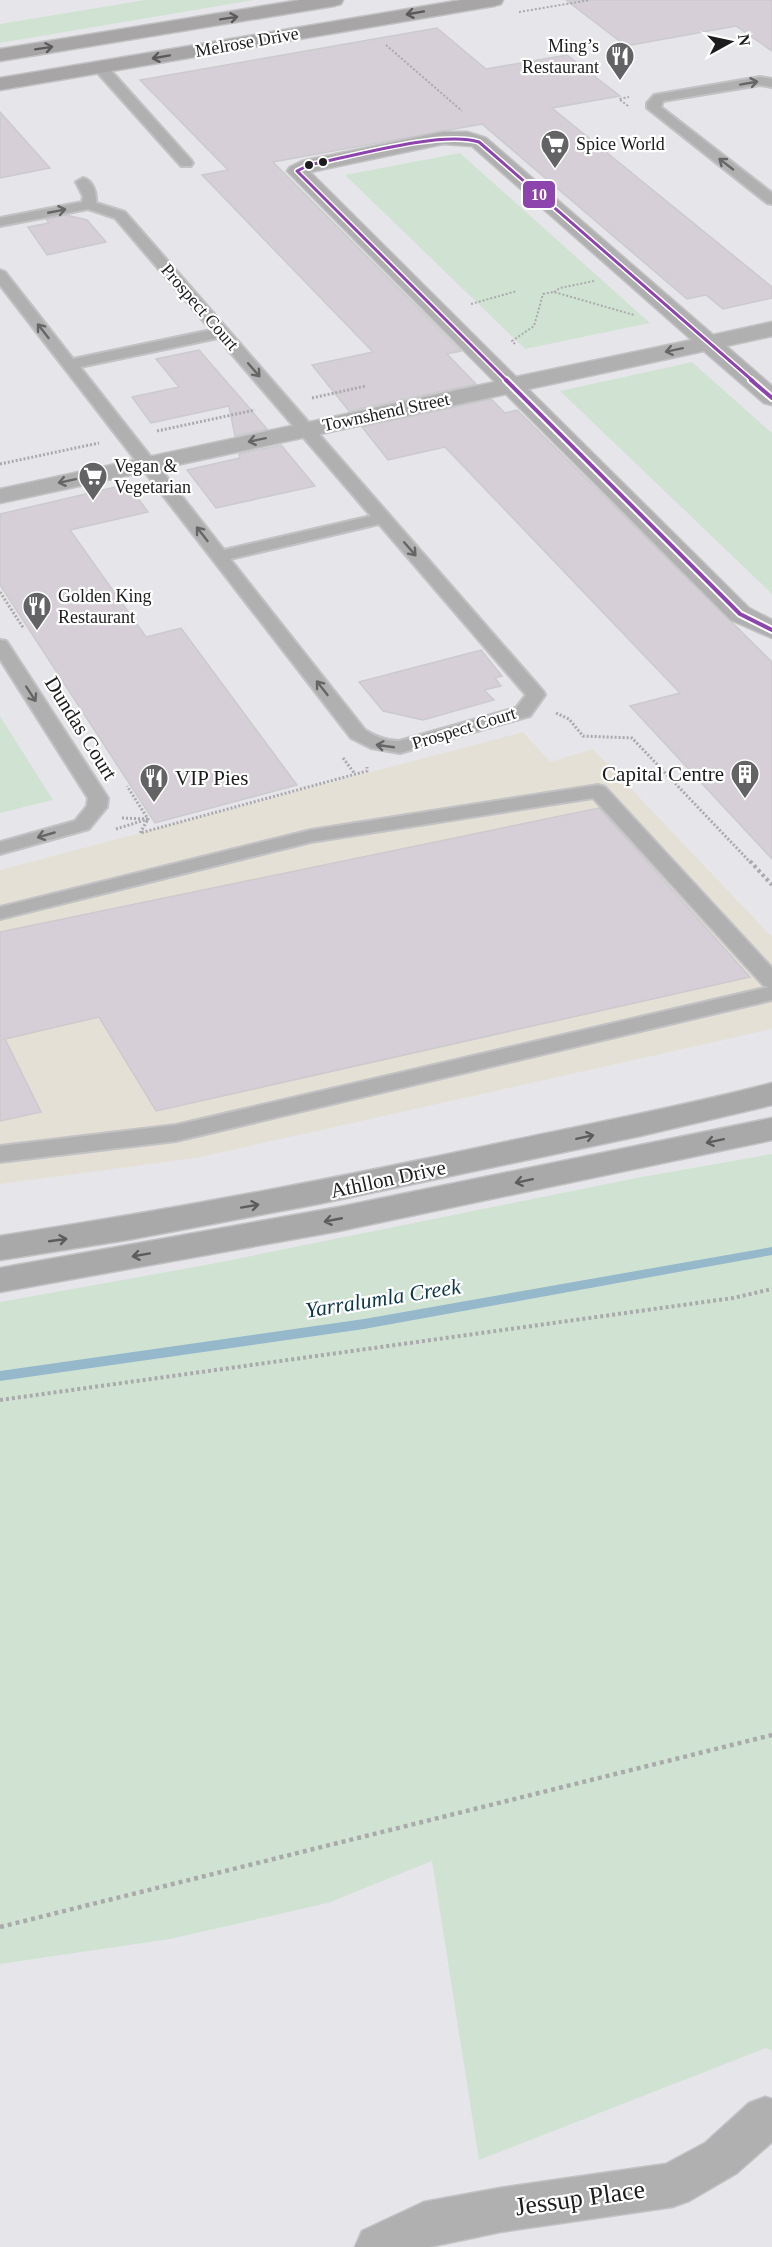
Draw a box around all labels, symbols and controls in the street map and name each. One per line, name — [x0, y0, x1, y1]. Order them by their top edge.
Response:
one-way arrow — [406, 8, 426, 19]
one-way arrow — [218, 12, 238, 23]
north arrow — [700, 12, 760, 72]
street label: Melrose Drive — [194, 23, 300, 61]
text: N — [735, 33, 754, 47]
place label: Ming’s Restaurant — [522, 36, 599, 77]
restaurant icon: Ming’s Restaurant — [604, 40, 636, 82]
one-way arrow — [34, 42, 53, 53]
one-way arrow — [151, 51, 171, 62]
one-way arrow — [739, 77, 759, 88]
supermarket icon: Spice World — [539, 128, 571, 170]
place label: Spice World — [576, 134, 665, 154]
unlabelled marker — [317, 156, 329, 168]
one-way arrow — [718, 158, 734, 171]
unlabelled marker — [303, 159, 315, 171]
line badge: 10 — [522, 180, 556, 209]
text: 10 — [531, 186, 547, 203]
one-way arrow — [47, 205, 67, 216]
street label: Prospect Court — [157, 260, 243, 354]
one-way arrow — [37, 323, 50, 339]
one-way arrow — [665, 345, 684, 357]
one-way arrow — [248, 362, 261, 378]
street label: Townshend Street — [321, 389, 451, 435]
one-way arrow — [248, 435, 268, 446]
place label: Vegan & Vegetarian — [114, 456, 191, 497]
supermarket icon: Vegan & Vegetarian — [77, 460, 109, 502]
one-way arrow — [57, 476, 76, 488]
one-way arrow — [196, 526, 209, 542]
one-way arrow — [403, 541, 416, 557]
place label: Golden King Restaurant — [58, 586, 152, 627]
restaurant icon: Golden King Restaurant — [21, 590, 53, 632]
street label: Dundas Court — [40, 672, 122, 784]
one-way arrow — [315, 680, 328, 696]
one-way arrow — [26, 685, 38, 702]
street label: Prospect Court — [410, 703, 518, 753]
one-way arrow — [376, 740, 396, 751]
building icon: Capital Centre — [729, 758, 761, 800]
restaurant icon: VIP Pies — [138, 762, 170, 804]
place label: Capital Centre — [602, 762, 724, 786]
place label: VIP Pies — [175, 766, 248, 790]
one-way arrow — [37, 830, 56, 841]
one-way arrow — [575, 1131, 594, 1142]
one-way arrow — [705, 1136, 725, 1147]
street label: Athllon Drive — [328, 1155, 448, 1203]
one-way arrow — [514, 1176, 534, 1187]
one-way arrow — [240, 1200, 259, 1211]
one-way arrow — [323, 1215, 343, 1226]
one-way arrow — [47, 1234, 67, 1245]
one-way arrow — [132, 1250, 151, 1261]
water label: Yarralumla Creek — [304, 1273, 464, 1323]
street label: Jessup Place — [513, 2175, 647, 2221]

